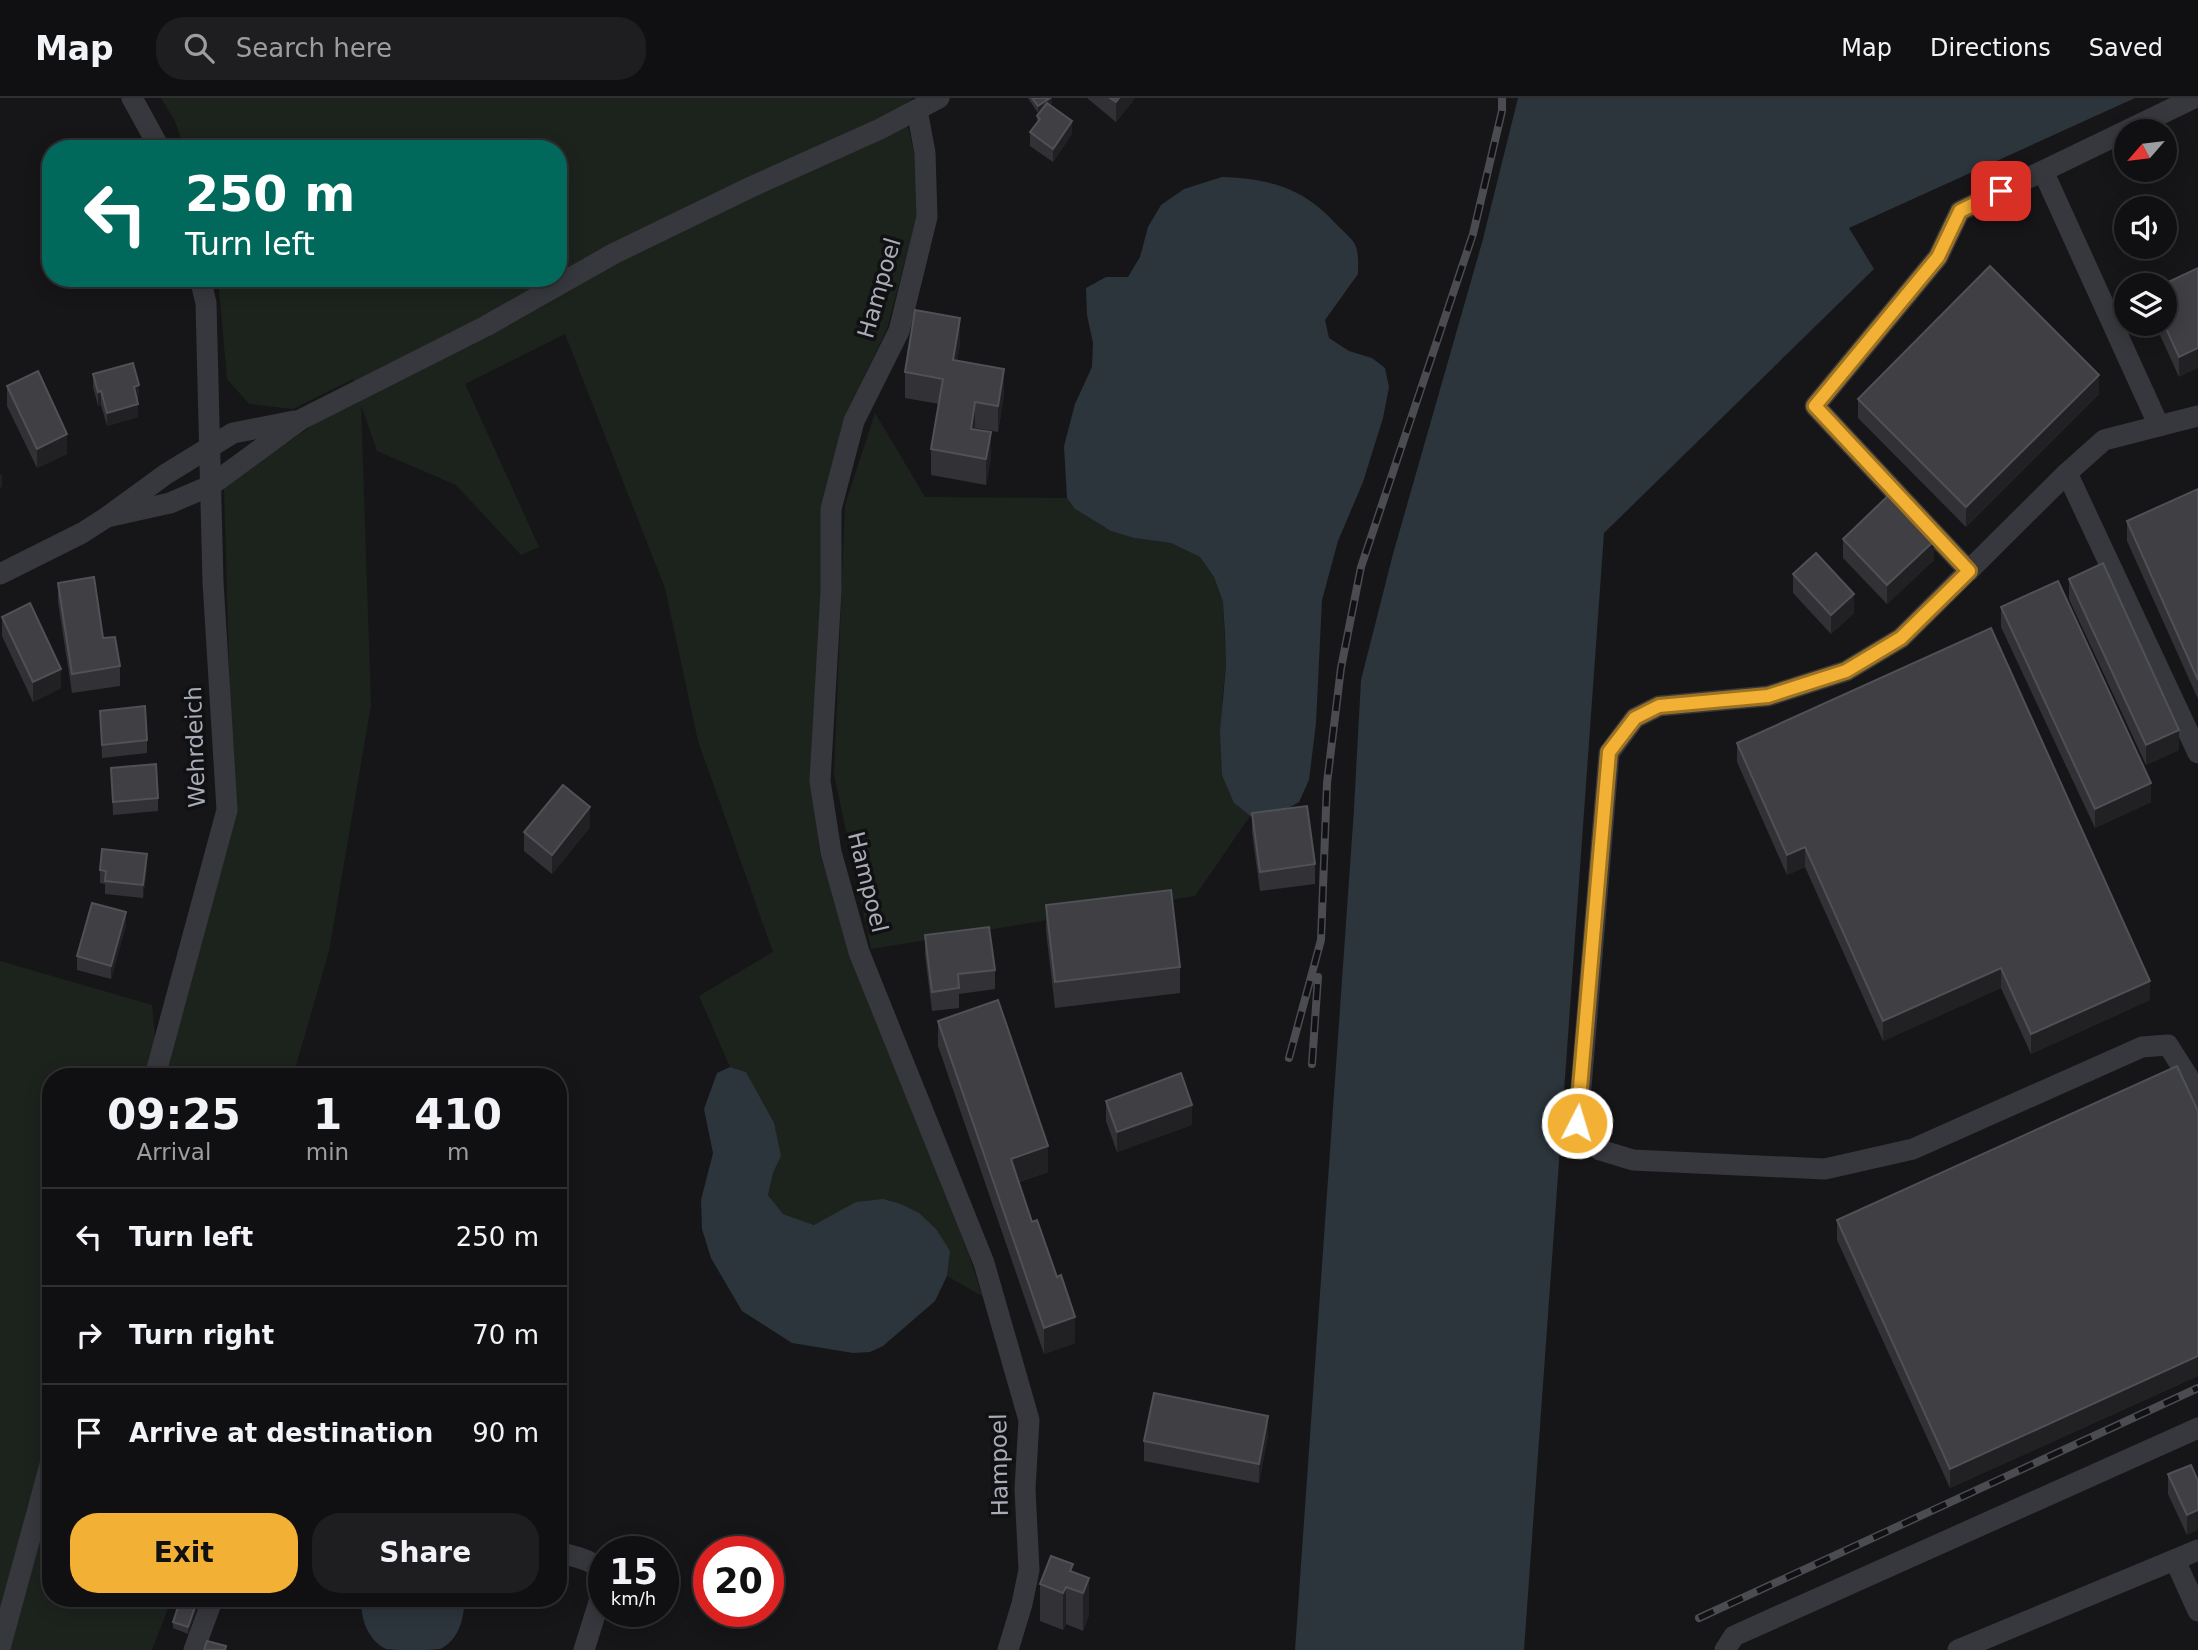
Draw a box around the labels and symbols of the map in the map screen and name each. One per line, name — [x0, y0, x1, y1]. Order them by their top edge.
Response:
north arrow — [2114, 119, 2177, 182]
pin — [1971, 161, 2031, 221]
street label: Hampoel — [852, 235, 906, 341]
street label: Wehrdeich — [180, 686, 210, 808]
street label: Hampoel — [843, 829, 893, 935]
position arrow — [1540, 1086, 1614, 1160]
street label: Hampoel — [985, 1413, 1013, 1517]
speed limit sign: 20 — [693, 1536, 784, 1627]

